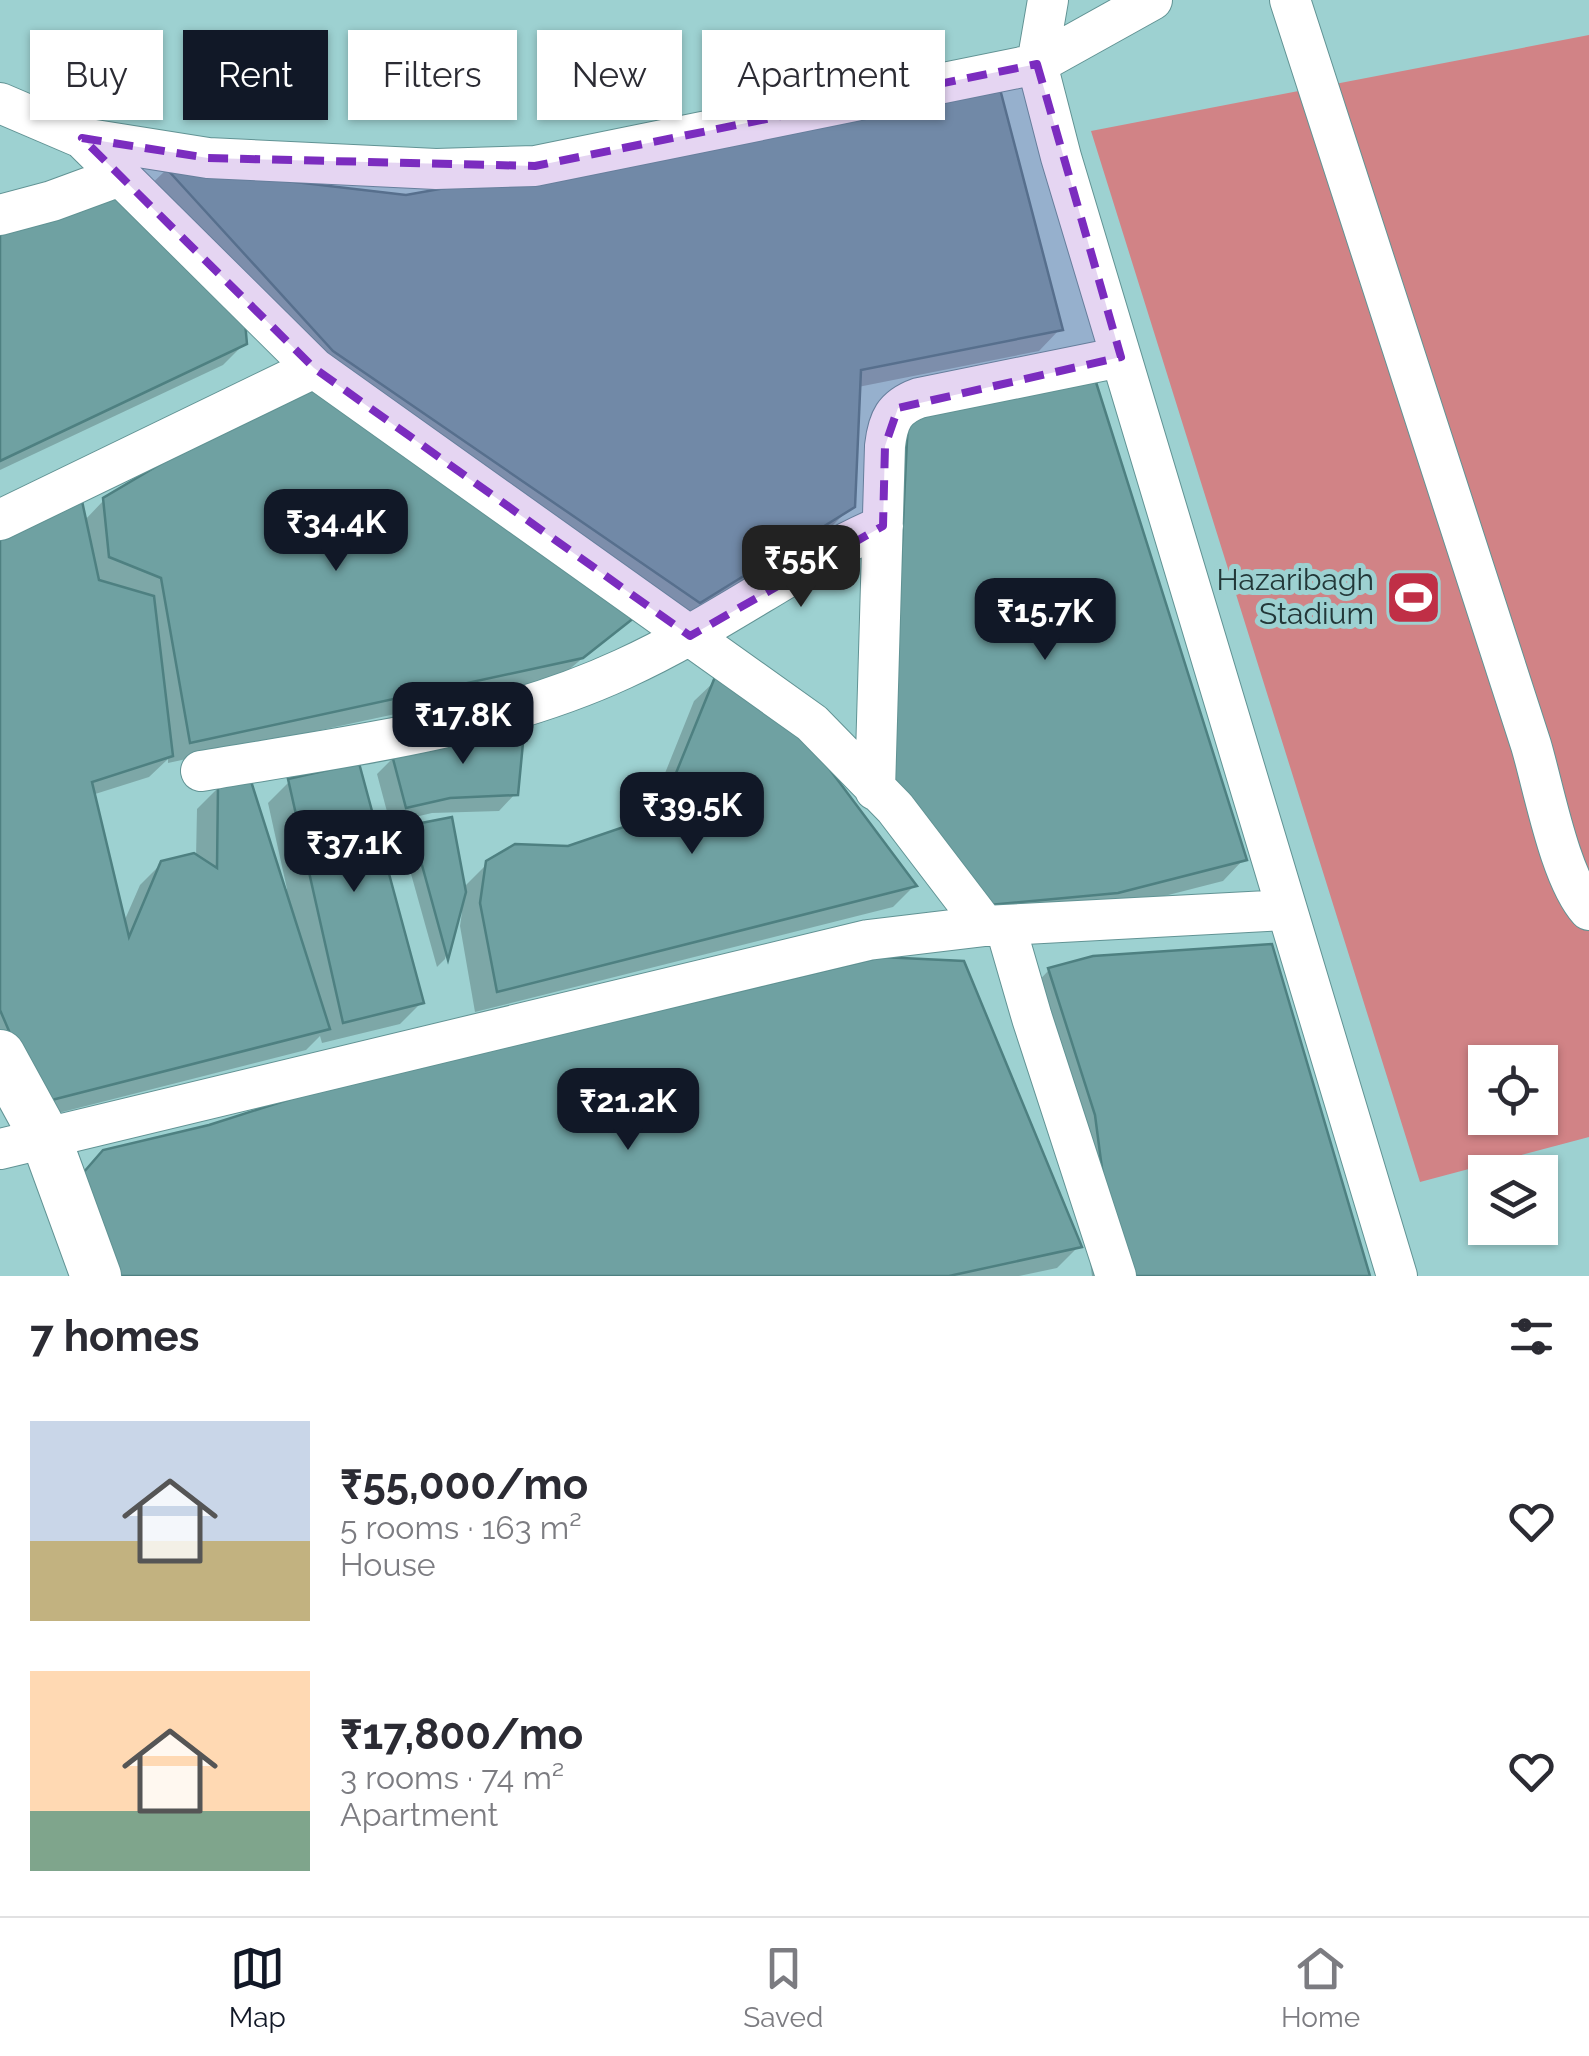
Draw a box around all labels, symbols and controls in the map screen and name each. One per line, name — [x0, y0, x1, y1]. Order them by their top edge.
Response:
chip: Buy — [30, 30, 163, 120]
chip: Rent — [183, 30, 328, 120]
chip: Filters — [348, 30, 517, 120]
chip: New — [537, 30, 682, 120]
chip: Apartment — [702, 30, 945, 120]
pin: ₹34.4K — [255, 489, 417, 574]
text: ₹34.4K — [286, 503, 386, 540]
pin: ₹55K — [742, 525, 860, 610]
text: ₹55K — [764, 539, 838, 576]
place label: Hazaribagh Stadium — [1217, 562, 1374, 631]
sports icon: Hazaribagh Stadium — [1383, 567, 1443, 627]
pin: ₹15.7K — [964, 578, 1126, 663]
text: ₹15.7K — [997, 592, 1093, 629]
pin: ₹17.8K — [382, 682, 544, 767]
text: ₹17.8K — [414, 696, 512, 733]
pin: ₹39.5K — [611, 772, 773, 857]
text: ₹39.5K — [642, 786, 742, 823]
pin: ₹37.1K — [273, 810, 435, 895]
text: ₹37.1K — [306, 824, 402, 861]
map controls — [1468, 1045, 1558, 1245]
button: locate — [1468, 1045, 1558, 1135]
pin: ₹21.2K — [547, 1068, 709, 1153]
text: ₹21.2K — [579, 1082, 677, 1119]
button: layers — [1468, 1155, 1558, 1245]
icon: filters — [1504, 1309, 1559, 1364]
text: 7 homes — [30, 1312, 199, 1361]
text: ₹55,000/mo — [340, 1460, 588, 1509]
icon: home — [110, 1461, 230, 1581]
icon: heart — [1504, 1494, 1559, 1549]
text: 5 rooms · 163 m² — [340, 1509, 582, 1546]
text: House — [340, 1546, 436, 1583]
text: ₹17,800/mo — [340, 1710, 583, 1759]
icon: home — [110, 1711, 230, 1831]
icon: heart — [1504, 1744, 1559, 1799]
text: 3 rooms · 74 m² — [340, 1759, 564, 1796]
text: Apartment — [340, 1796, 498, 1833]
tab: Map — [229, 1941, 286, 2034]
tab: Saved — [743, 1941, 823, 2034]
tab: Home — [1281, 1941, 1360, 2034]

